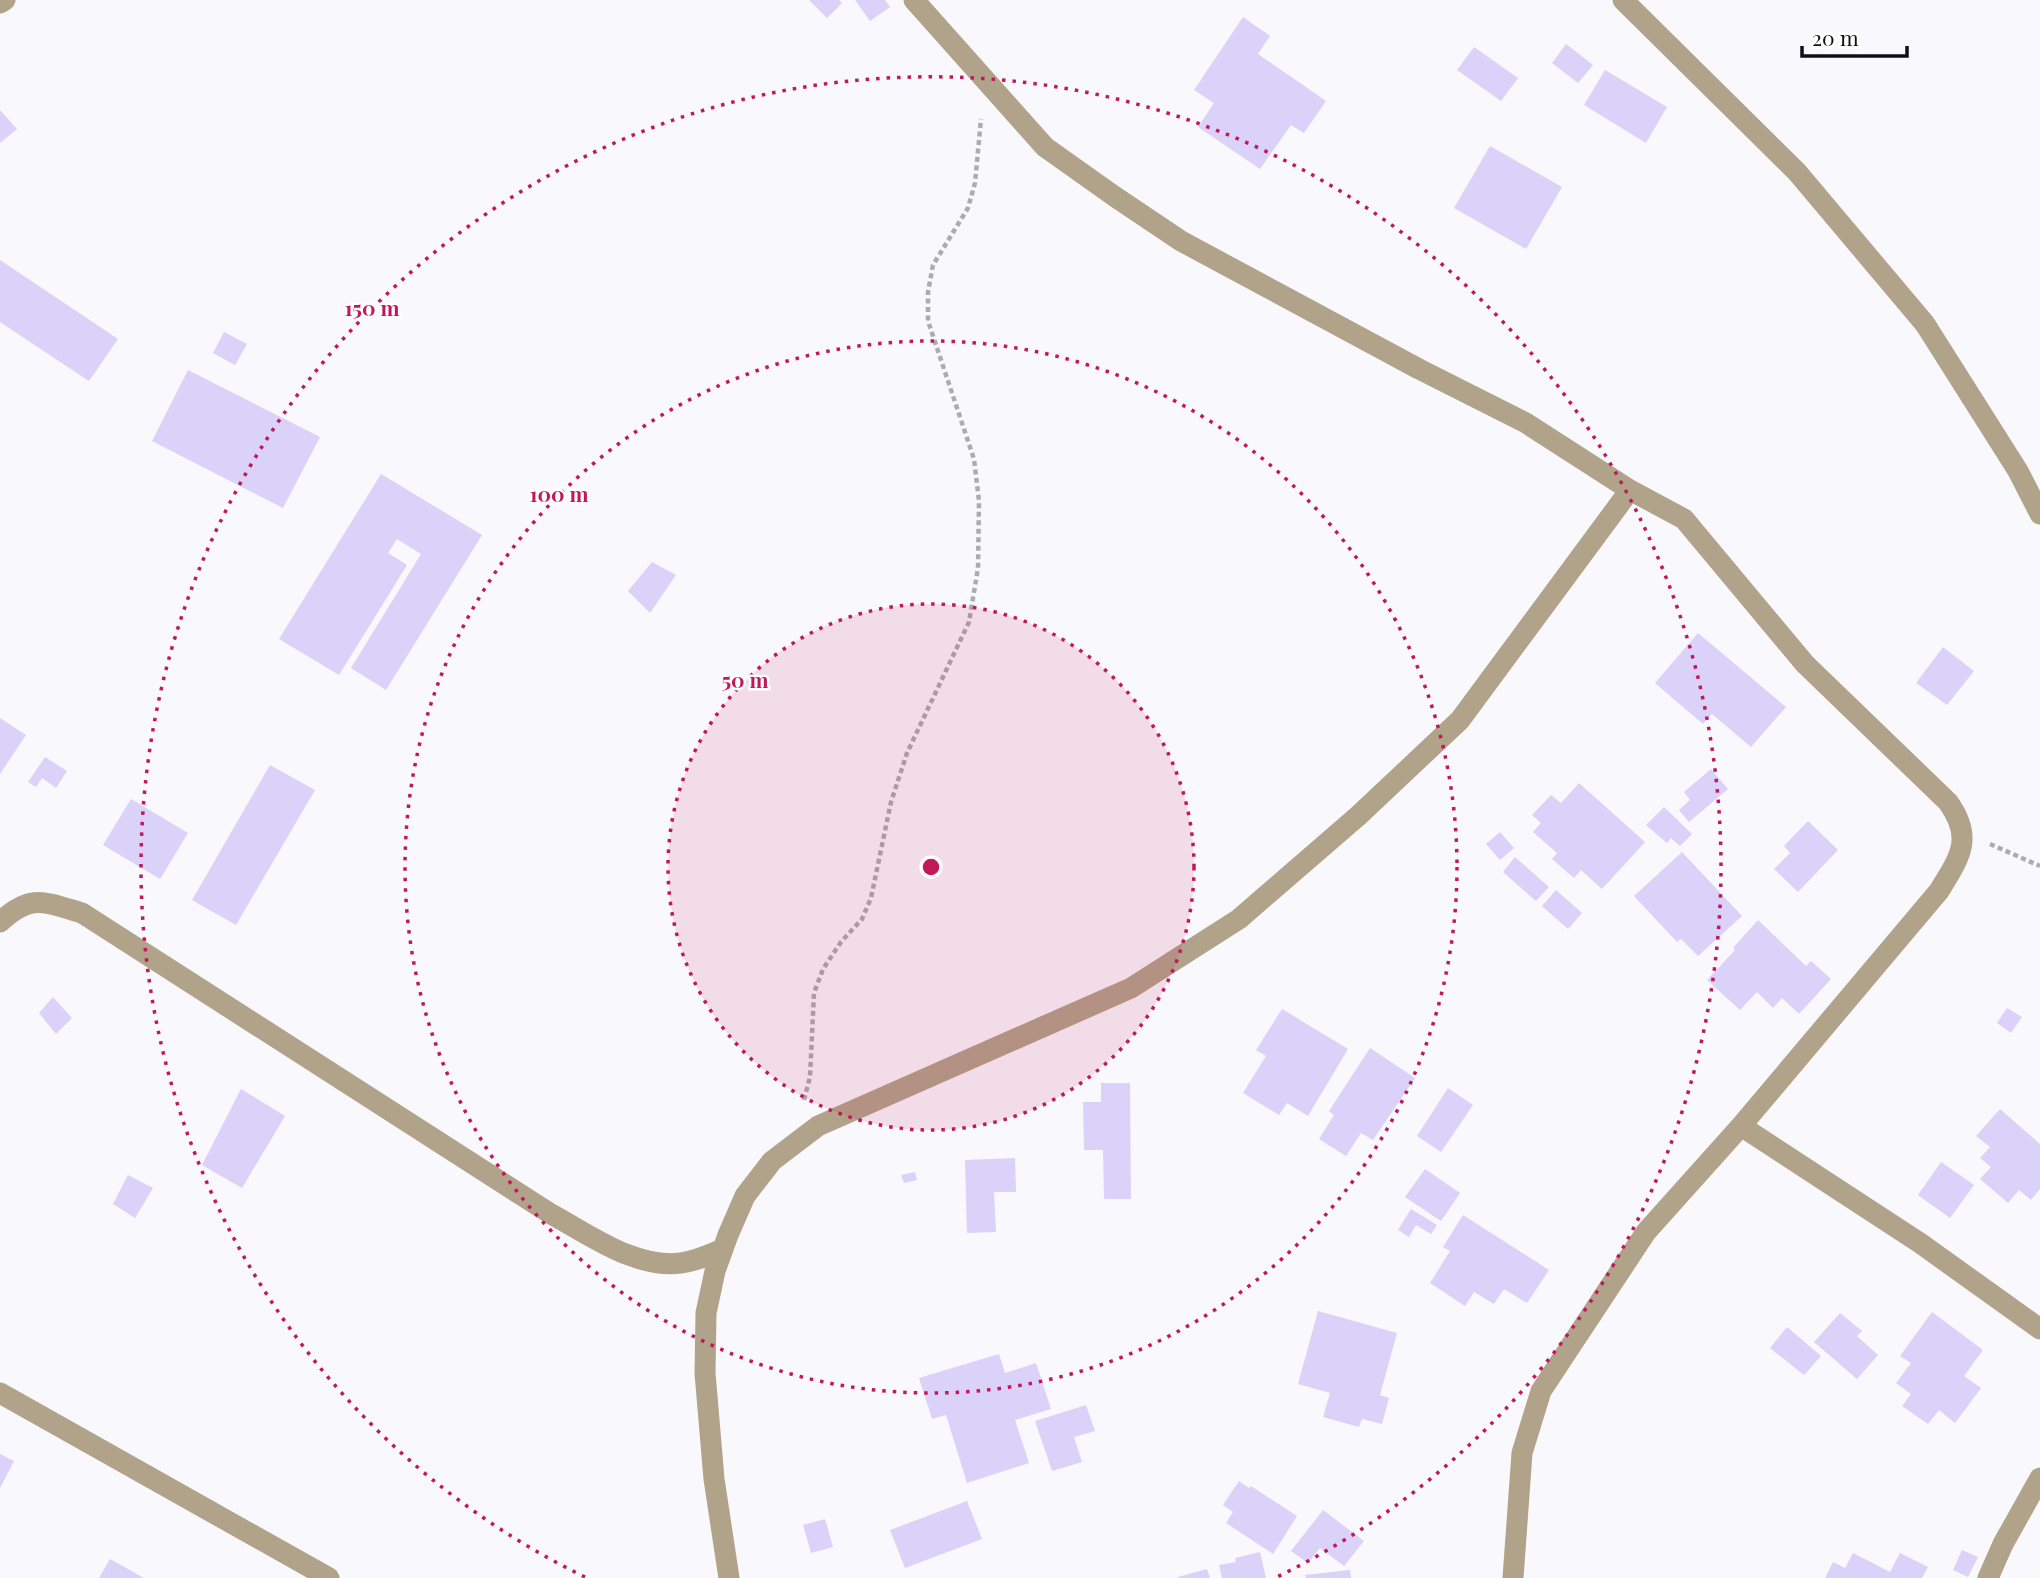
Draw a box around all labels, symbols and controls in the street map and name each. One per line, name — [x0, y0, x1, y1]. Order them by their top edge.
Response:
scale bar — [1802, 14, 1907, 58]
text: 20 m — [1812, 23, 1859, 51]
text: 150 m — [345, 293, 399, 321]
text: 100 m — [529, 479, 589, 507]
text: 50 m — [721, 665, 769, 693]
centre of rings — [919, 855, 943, 879]

